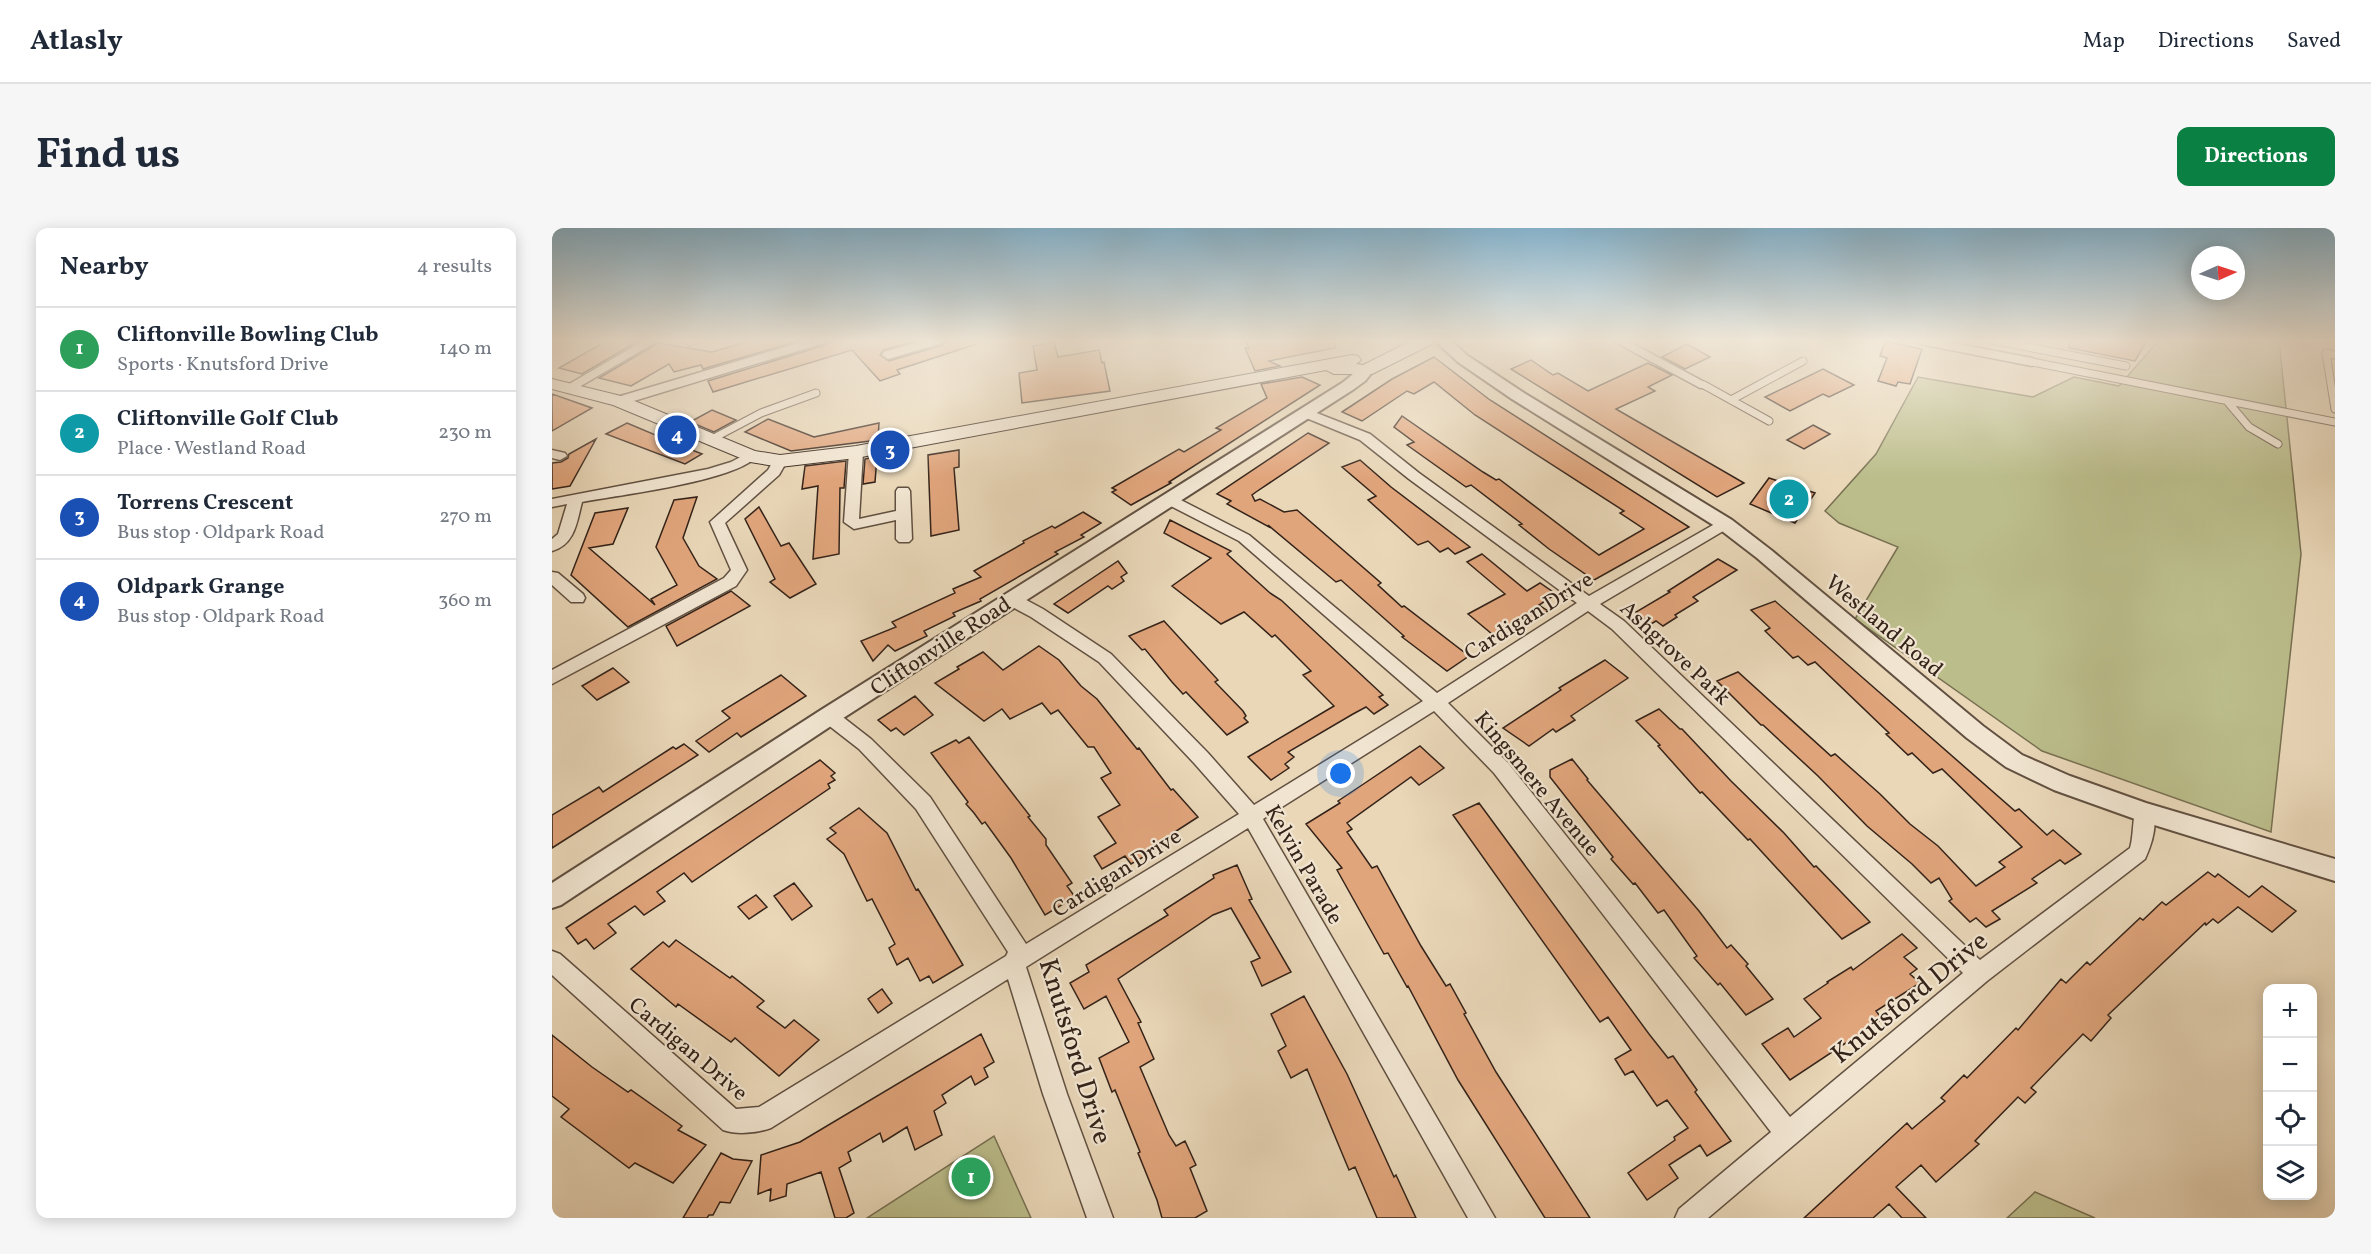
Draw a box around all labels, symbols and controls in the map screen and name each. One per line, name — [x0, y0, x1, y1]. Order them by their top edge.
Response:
text: Atlasly — [30, 22, 123, 61]
text: Map — [2083, 27, 2125, 56]
text: Directions — [2158, 27, 2254, 56]
text: Saved — [2287, 27, 2341, 56]
text: Find us — [36, 127, 180, 186]
button: Directions — [2177, 127, 2335, 186]
north arrow — [2191, 246, 2245, 300]
text: Nearby — [60, 249, 149, 285]
text: 4 results — [417, 253, 492, 281]
text: Cliftonville Bowling Club — [117, 320, 379, 351]
text: 1 — [75, 335, 84, 363]
text: 140 m — [439, 335, 492, 363]
text: Sports · Knutsford Drive — [117, 351, 328, 379]
text: Cliftonville Golf Club — [117, 404, 338, 435]
pin: 4 — [658, 412, 696, 458]
text: 2 — [74, 419, 85, 447]
text: 230 m — [438, 419, 492, 447]
pin: 3 — [870, 428, 910, 472]
text: Place · Westland Road — [117, 435, 306, 463]
pin: 2 — [1770, 476, 1808, 522]
text: Torrens Crescent — [117, 488, 293, 519]
text: 3 — [74, 503, 85, 531]
text: 270 m — [439, 503, 492, 531]
text: Bus stop · Oldpark Road — [117, 519, 324, 547]
street label: Cardigan Drive — [1459, 565, 1600, 669]
street label: Westland Road — [1818, 568, 1949, 685]
text: Oldpark Grange — [117, 572, 284, 603]
text: 4 — [73, 587, 86, 615]
text: 360 m — [438, 587, 492, 615]
street label: Cliftonville Road — [865, 590, 1018, 704]
street label: Ashgrove Park — [1612, 594, 1736, 713]
text: Bus stop · Oldpark Road — [117, 603, 324, 631]
street label: Kingsmere Avenue — [1466, 705, 1606, 864]
your location — [1326, 759, 1355, 788]
street label: Kelvin Parade — [1256, 800, 1350, 931]
street label: Cardigan Drive — [1047, 822, 1188, 926]
street label: Knutsford Drive — [1824, 923, 1997, 1074]
street label: Knutsford Drive — [1028, 954, 1120, 1149]
map controls — [2263, 984, 2317, 1200]
button: + — [2263, 984, 2317, 1038]
street label: Cardigan Drive — [621, 991, 754, 1109]
button: − — [2263, 1038, 2317, 1092]
button: locate — [2263, 1092, 2317, 1146]
button: layers — [2263, 1146, 2317, 1200]
pin: 1 — [952, 1154, 990, 1200]

